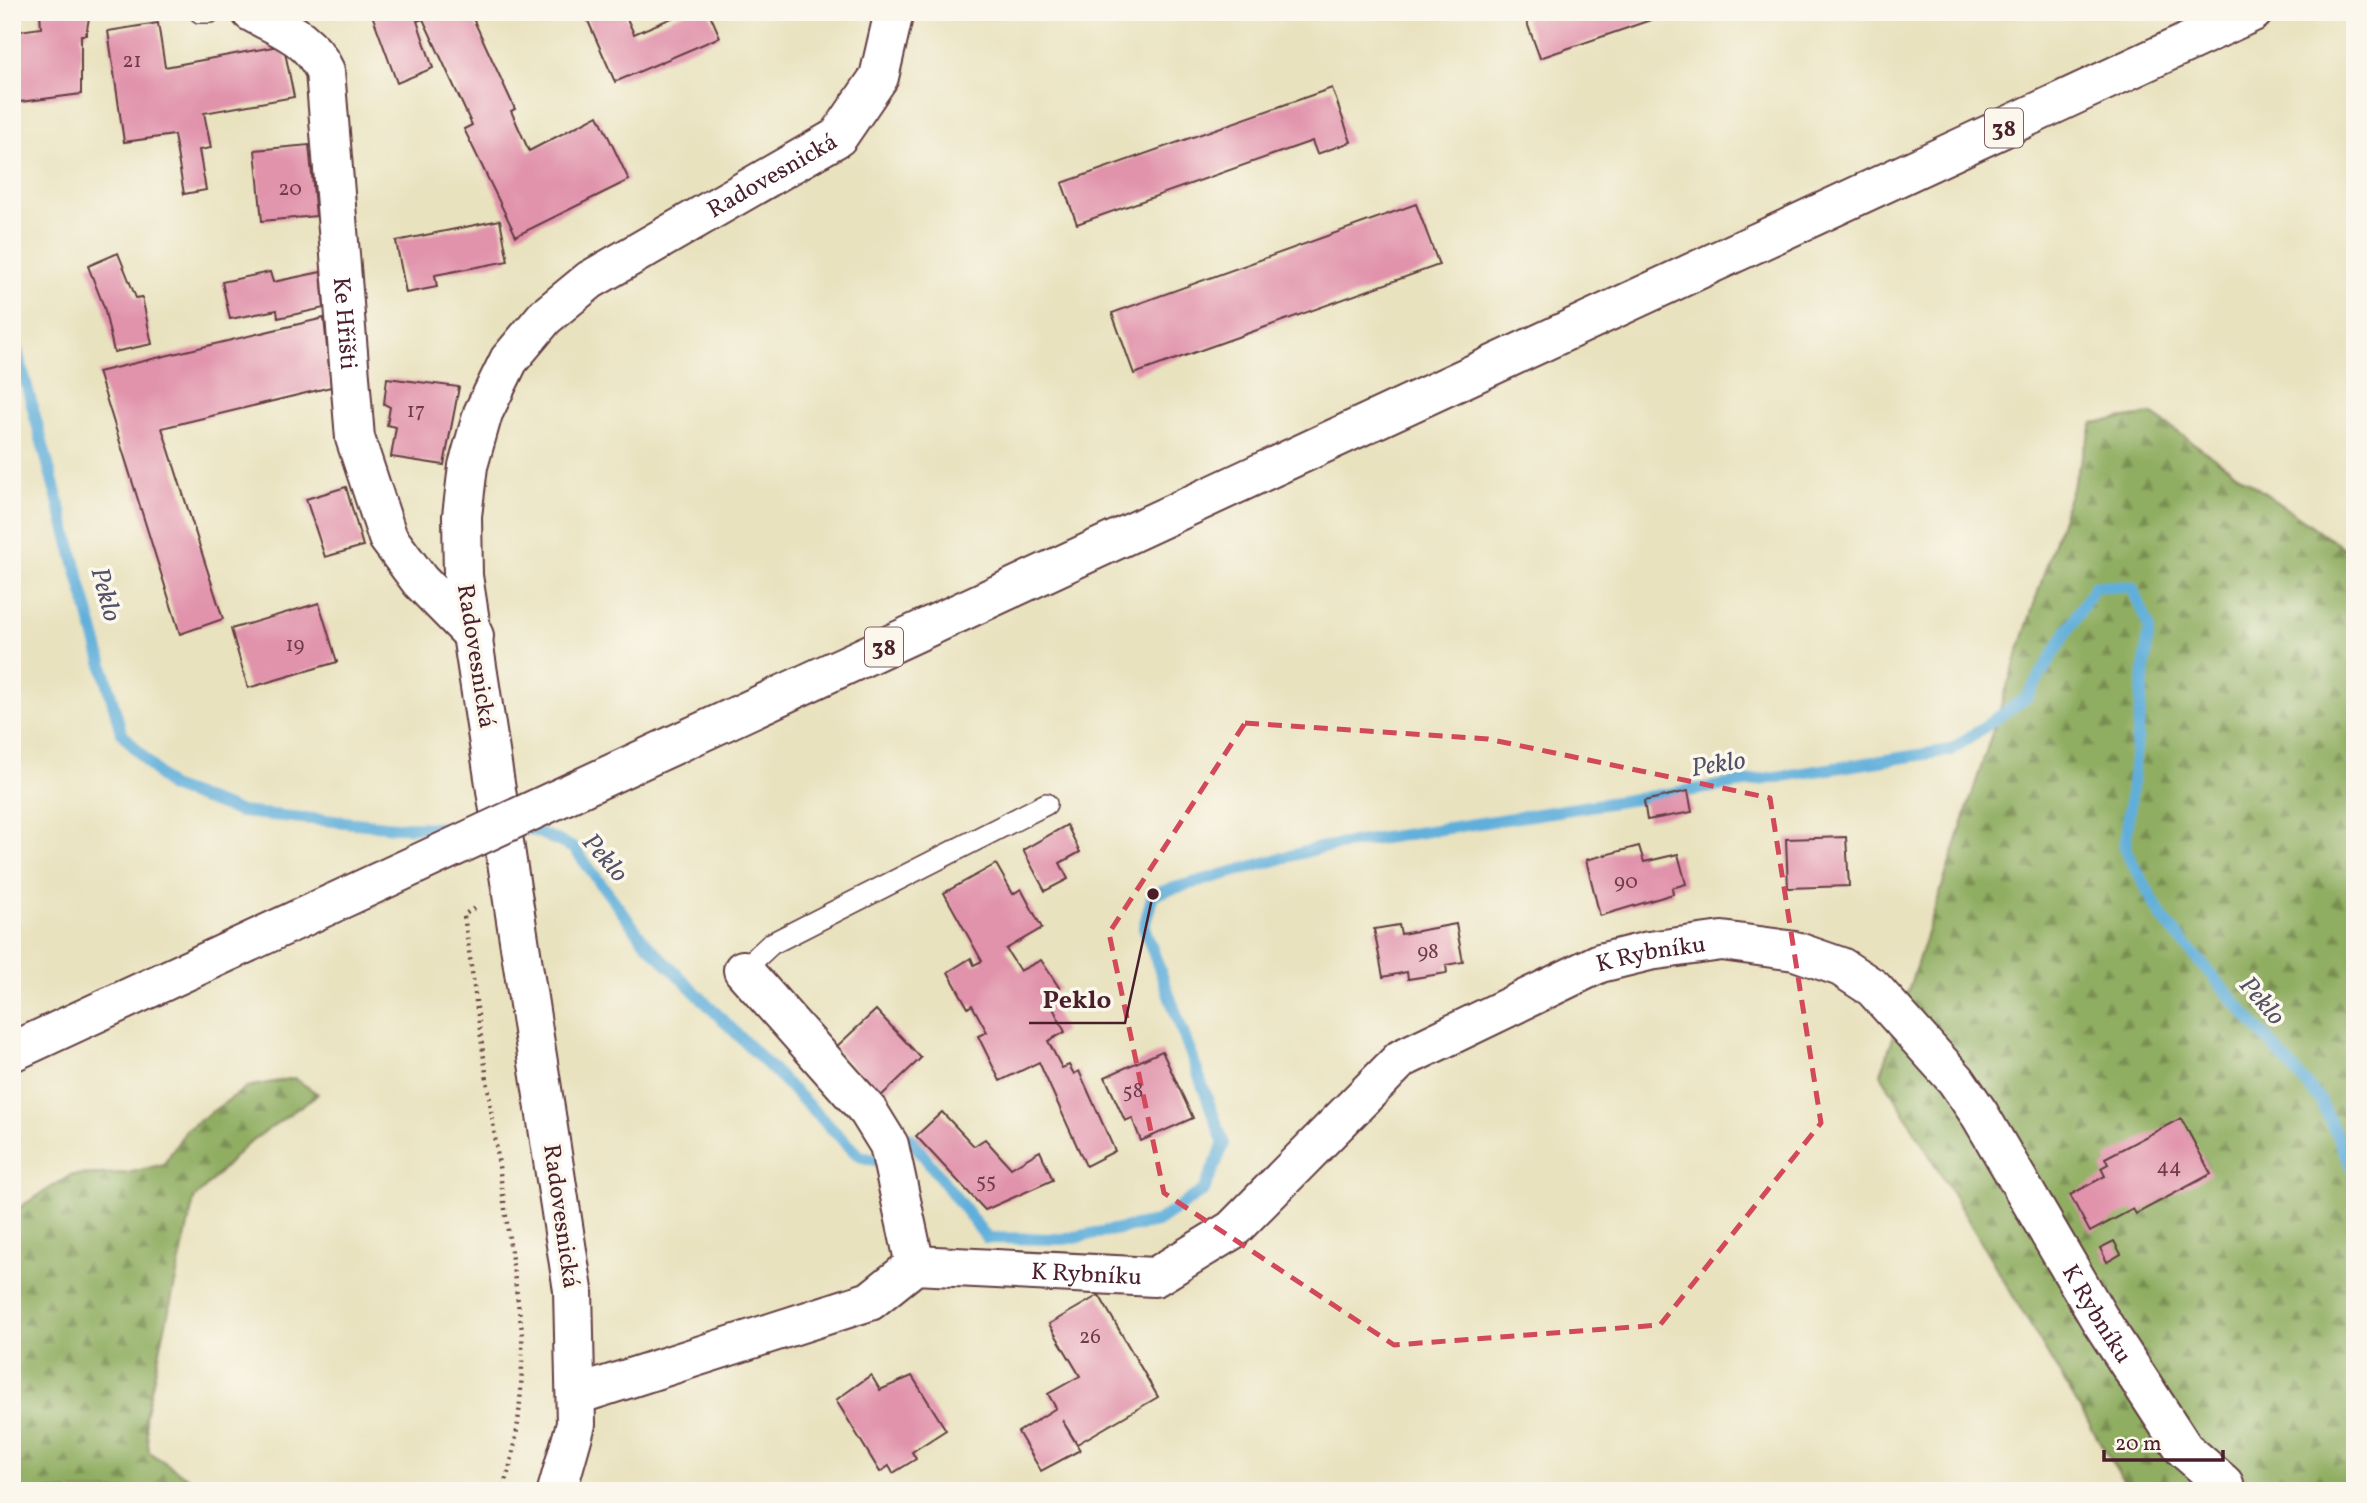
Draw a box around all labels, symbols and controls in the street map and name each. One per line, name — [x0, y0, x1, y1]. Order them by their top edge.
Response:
house number: 21 — [122, 47, 142, 76]
road number: 38 — [1985, 108, 2023, 148]
street label: Radovesnická — [702, 126, 844, 228]
house number: 20 — [278, 175, 302, 204]
street label: Ke Hřišti — [323, 276, 364, 371]
house number: 17 — [407, 397, 425, 426]
water label: Peklo — [81, 563, 130, 626]
street label: Radovesnická — [447, 582, 503, 731]
road number: 38 — [865, 628, 903, 666]
house number: 19 — [285, 631, 305, 660]
water label: Peklo — [1689, 743, 1748, 787]
water label: Peklo — [573, 826, 636, 891]
house number: 90 — [1614, 868, 1638, 897]
street label: K Rybníku — [1593, 928, 1708, 982]
house number: 98 — [1417, 938, 1439, 967]
water label: Peklo — [2230, 969, 2293, 1034]
callout: Peklo — [1029, 976, 1125, 1023]
text: Peklo — [1043, 983, 1111, 1019]
house number: 58 — [1123, 1077, 1143, 1106]
street label: Radovesnická — [533, 1142, 587, 1291]
house number: 44 — [2156, 1153, 2182, 1182]
house number: 55 — [976, 1167, 996, 1196]
street label: K Rybníku — [1030, 1256, 1143, 1295]
street label: K Rybníku — [2052, 1259, 2139, 1371]
house number: 26 — [1079, 1323, 1101, 1352]
scale bar — [2104, 1419, 2224, 1463]
text: 20 m — [2115, 1430, 2161, 1459]

